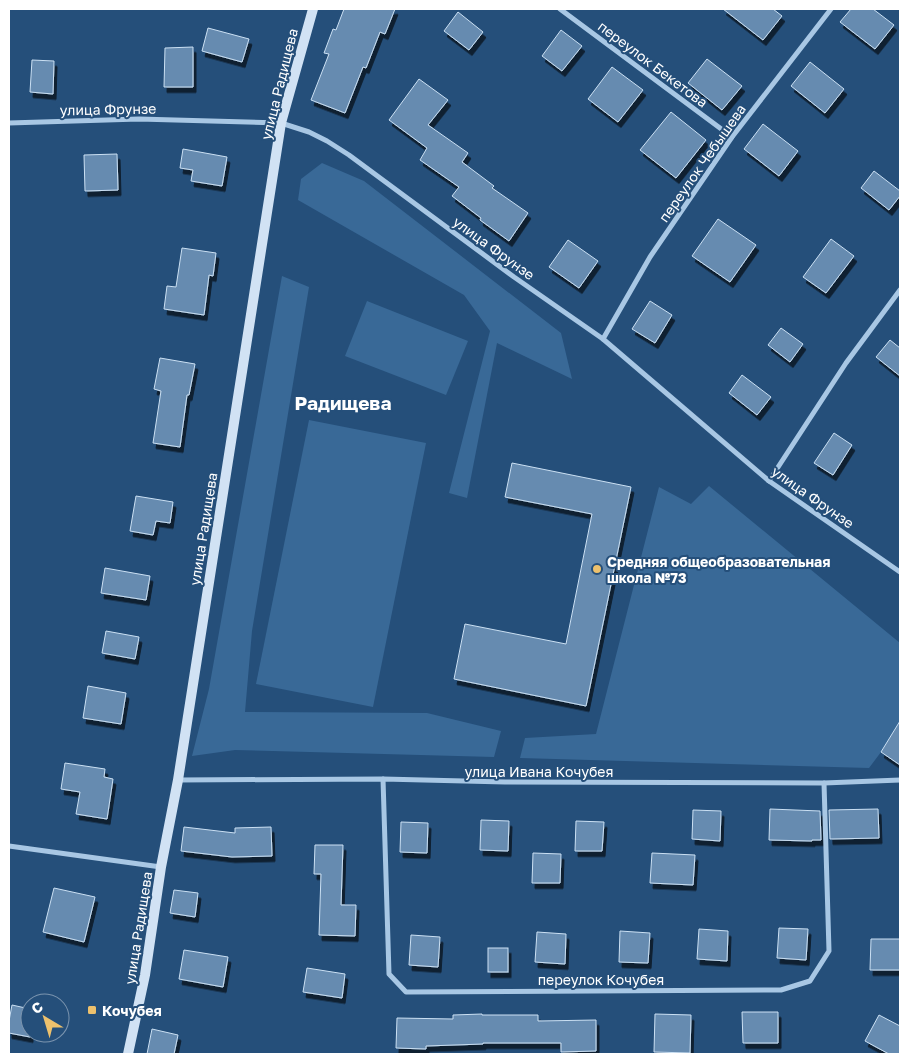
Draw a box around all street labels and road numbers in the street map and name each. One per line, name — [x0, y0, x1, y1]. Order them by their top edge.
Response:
street label: переулок Бекетова — [595, 17, 711, 111]
street label: улица Радищева — [257, 26, 301, 142]
street label: улица Фрунзе — [59, 100, 157, 118]
street label: переулок Чебышева — [655, 101, 749, 225]
street label: улица Фрунзе — [450, 213, 538, 283]
street label: улица Фрунзе — [768, 462, 858, 532]
street label: улица Радищева — [186, 471, 220, 587]
street label: улица Ивана Кочубея — [465, 763, 613, 780]
street label: улица Радищева — [121, 870, 155, 986]
street label: переулок Кочубея — [538, 971, 664, 988]

